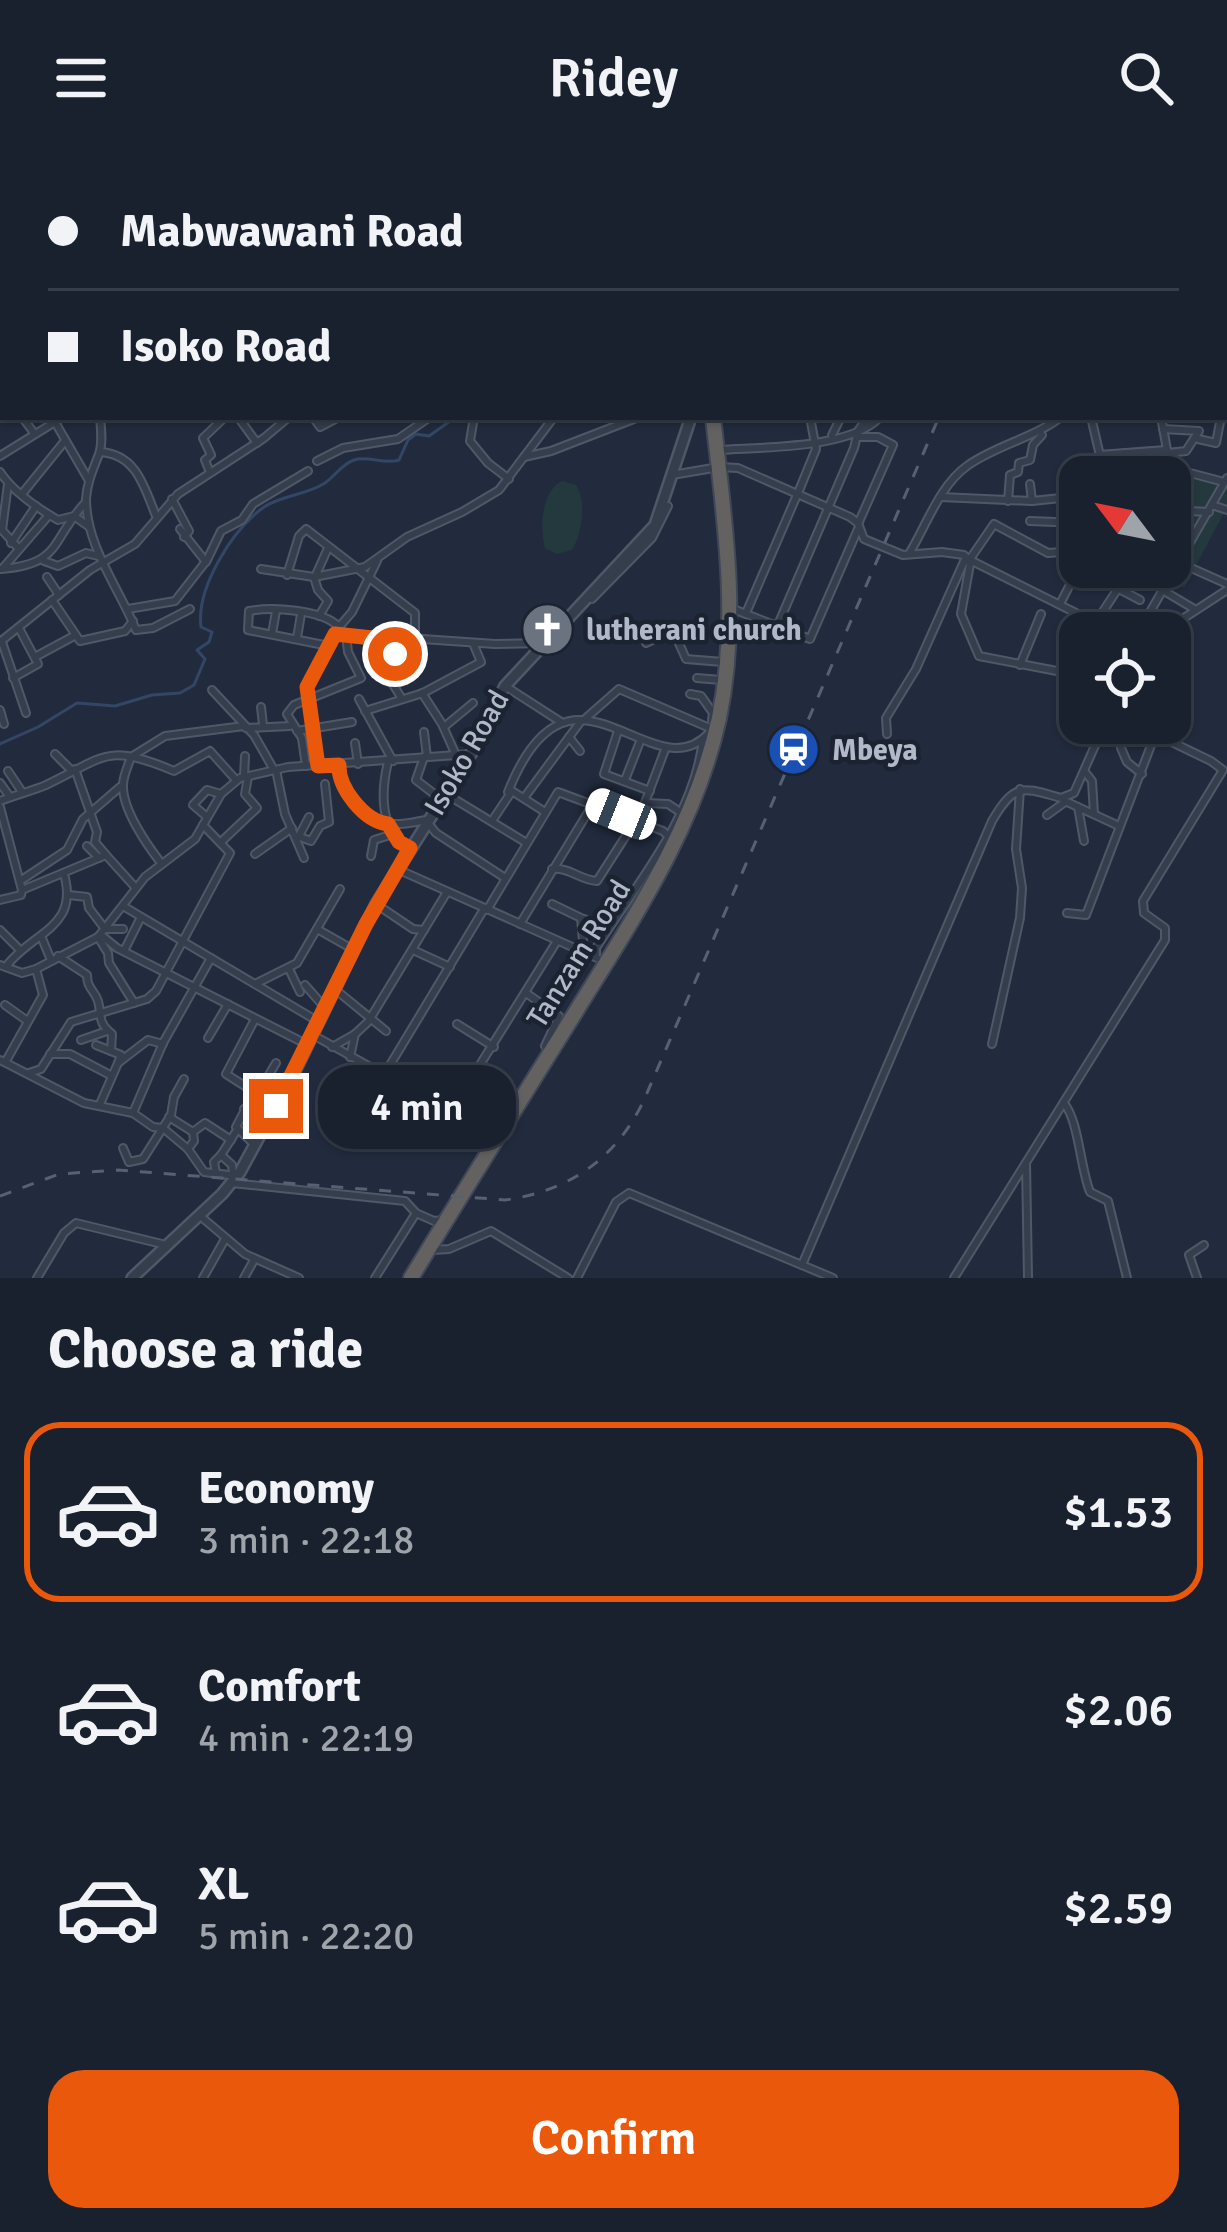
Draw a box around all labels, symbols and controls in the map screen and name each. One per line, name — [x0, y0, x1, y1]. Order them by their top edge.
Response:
icon: menu — [48, 45, 114, 111]
text: Ridey — [549, 45, 678, 112]
icon: search — [1113, 45, 1179, 111]
text: Mabwawani Road — [120, 204, 464, 259]
text: Isoko Road — [120, 319, 331, 374]
north arrow — [1059, 456, 1191, 588]
map controls — [1059, 456, 1191, 744]
church icon: lutherani church — [519, 602, 575, 658]
place label: lutherani church — [586, 612, 802, 649]
button: locate — [1059, 612, 1191, 744]
route start — [368, 627, 422, 681]
street label: Isoko Road — [416, 684, 518, 822]
station icon: Mbeya — [765, 722, 821, 778]
place label: Mbeya — [832, 732, 918, 769]
car — [581, 784, 661, 844]
street label: Tanzam Road — [519, 873, 639, 1035]
callout: 4 min — [318, 1064, 516, 1148]
route end — [249, 1079, 303, 1133]
text: 4 min — [370, 1083, 464, 1131]
text: Choose a ride — [48, 1316, 363, 1383]
icon: car — [54, 1458, 162, 1566]
text: Economy — [198, 1461, 374, 1516]
text: $1.53 — [1063, 1485, 1173, 1540]
text: 3 min · 22:18 — [198, 1516, 414, 1564]
icon: car — [54, 1656, 162, 1764]
text: Comfort — [198, 1659, 361, 1714]
text: $2.06 — [1063, 1683, 1173, 1738]
text: 4 min · 22:19 — [198, 1714, 414, 1762]
icon: car — [54, 1854, 162, 1962]
text: XL — [198, 1857, 249, 1912]
text: $2.59 — [1063, 1881, 1173, 1936]
text: 5 min · 22:20 — [198, 1912, 414, 1960]
button: Confirm — [48, 2070, 1179, 2208]

